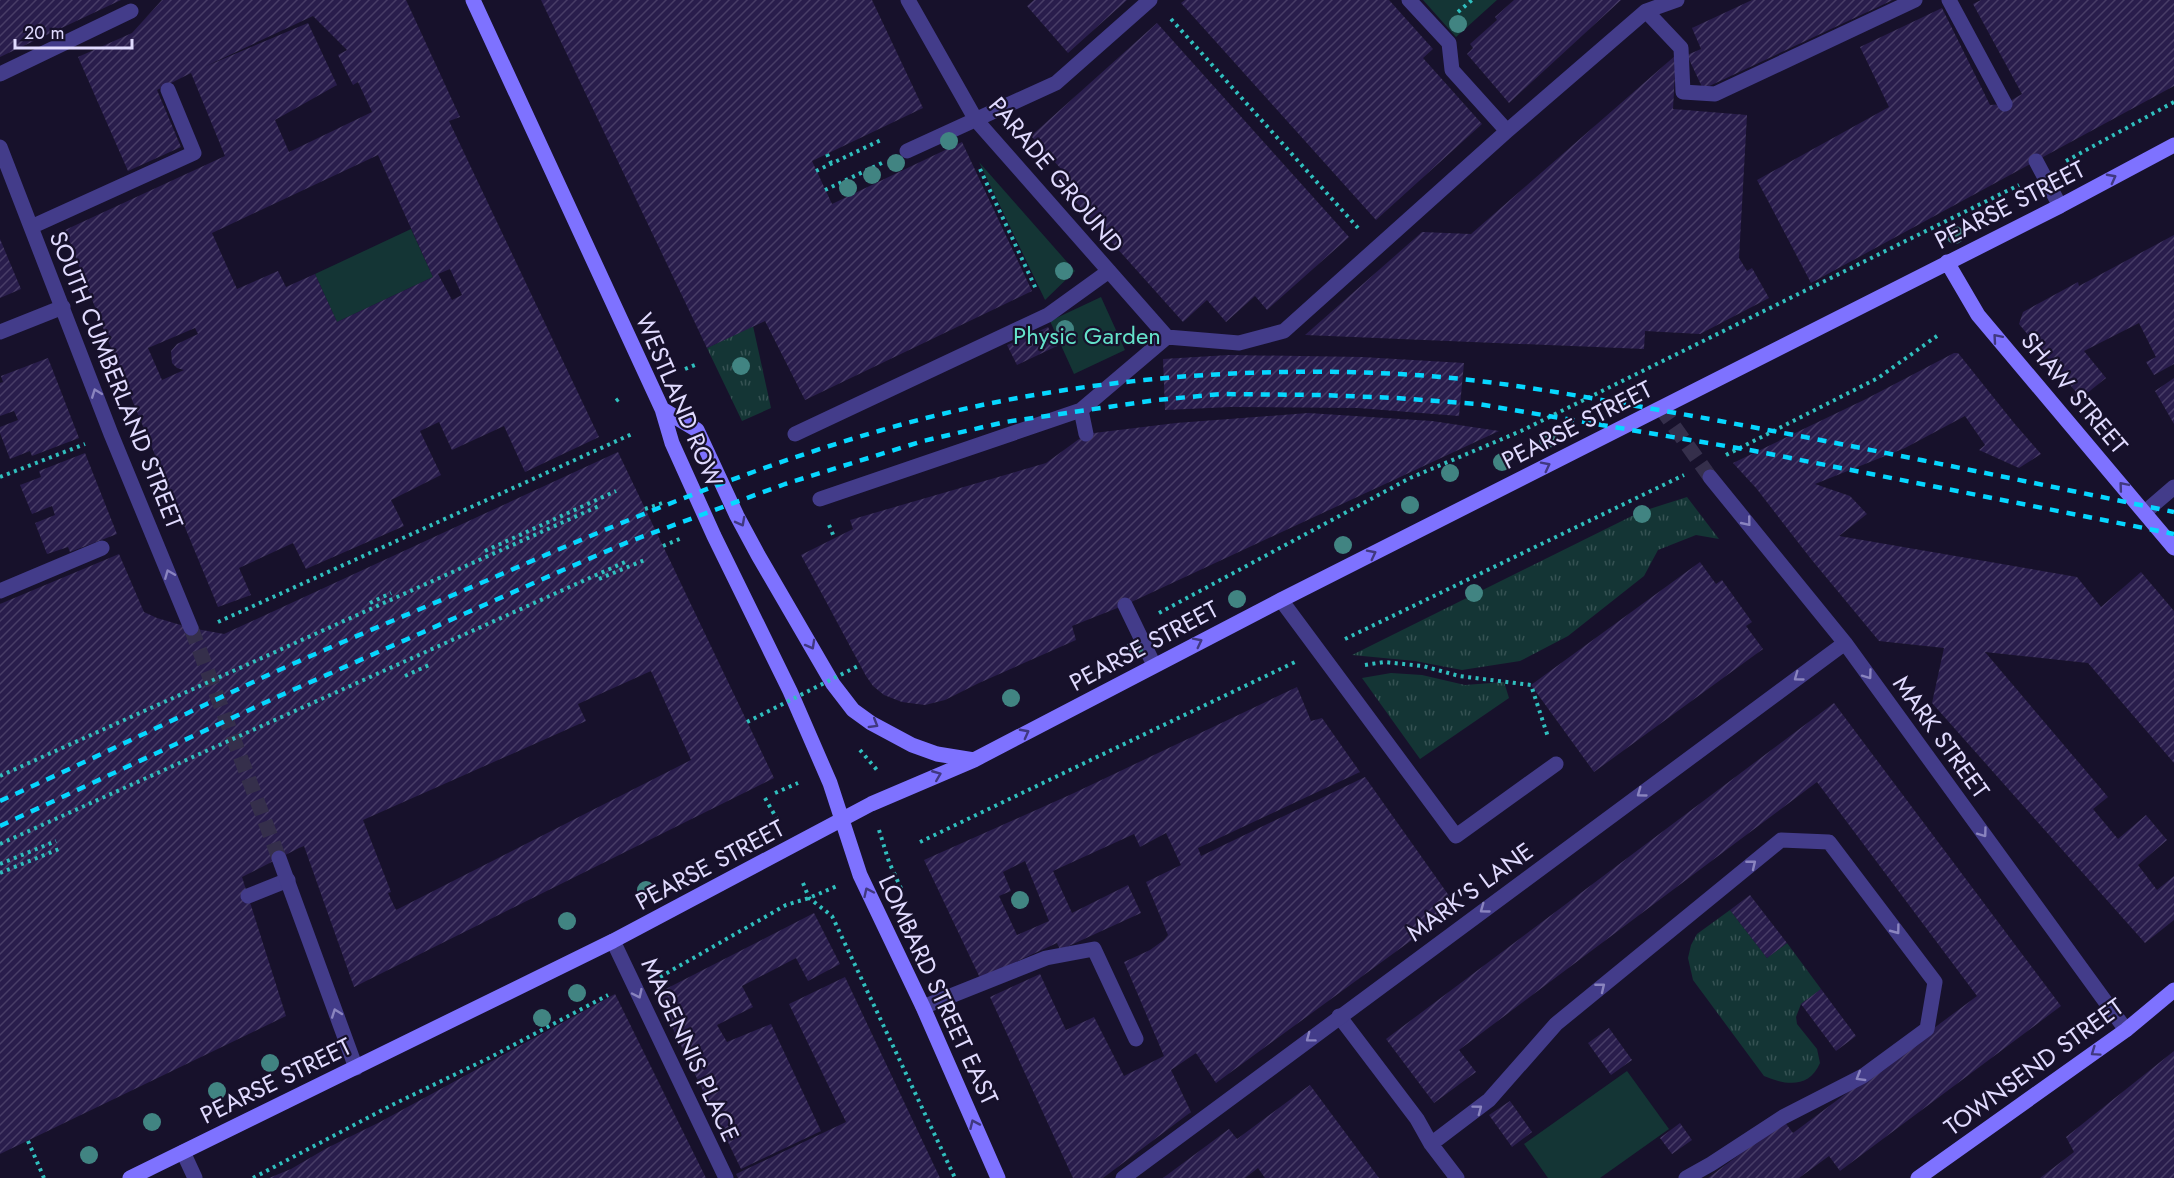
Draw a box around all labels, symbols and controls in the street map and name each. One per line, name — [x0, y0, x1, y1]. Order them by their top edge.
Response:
scale bar — [15, 12, 132, 50]
text: 20 m — [24, 20, 64, 46]
street label: PARADE GROUND — [981, 89, 1132, 260]
street label: PEARSE STREET — [1929, 152, 2091, 257]
one-way arrow — [2106, 174, 2116, 185]
street label: SOUTH CUMBERLAND STREET — [41, 226, 192, 534]
street label: WESTLAND ROW — [627, 307, 732, 493]
park label: Physic Garden — [1013, 318, 1161, 353]
street label: SHAW STREET — [2013, 324, 2136, 461]
one-way arrow — [1993, 334, 2004, 345]
street label: PEARSE STREET — [1496, 372, 1658, 477]
one-way arrow — [90, 388, 103, 399]
one-way arrow — [1540, 462, 1550, 473]
one-way arrow — [2119, 482, 2130, 493]
one-way arrow — [734, 515, 745, 526]
one-way arrow — [1739, 515, 1750, 526]
one-way arrow — [1366, 550, 1376, 561]
one-way arrow — [164, 569, 176, 580]
street label: PEARSE STREET — [1063, 591, 1225, 700]
one-way arrow — [1192, 638, 1203, 650]
one-way arrow — [804, 639, 816, 649]
one-way arrow — [1861, 668, 1872, 679]
street label: MARK STREET — [1885, 668, 1998, 806]
one-way arrow — [1793, 670, 1804, 681]
one-way arrow — [868, 717, 878, 728]
one-way arrow — [1019, 729, 1030, 740]
one-way arrow — [931, 770, 942, 782]
one-way arrow — [1636, 786, 1647, 797]
street label: PEARSE STREET — [629, 810, 791, 919]
one-way arrow — [1975, 826, 1986, 837]
street label: MARK'S LANE — [1399, 834, 1540, 949]
one-way arrow — [1746, 860, 1757, 871]
street label: LOMBARD STREET EAST — [870, 869, 1007, 1111]
one-way arrow — [864, 888, 876, 899]
one-way arrow — [1479, 902, 1490, 913]
one-way arrow — [1888, 923, 1899, 934]
street label: MAGENNIS PLACE — [632, 952, 748, 1147]
one-way arrow — [1594, 983, 1605, 994]
one-way arrow — [631, 987, 643, 998]
street label: TOWNSEND STREET — [1937, 989, 2131, 1144]
one-way arrow — [330, 1008, 343, 1018]
street label: PEARSE STREET — [194, 1029, 357, 1132]
one-way arrow — [1306, 1030, 1317, 1041]
one-way arrow — [2090, 1045, 2101, 1056]
one-way arrow — [1856, 1069, 1866, 1081]
one-way arrow — [1471, 1105, 1482, 1116]
one-way arrow — [970, 1120, 982, 1131]

